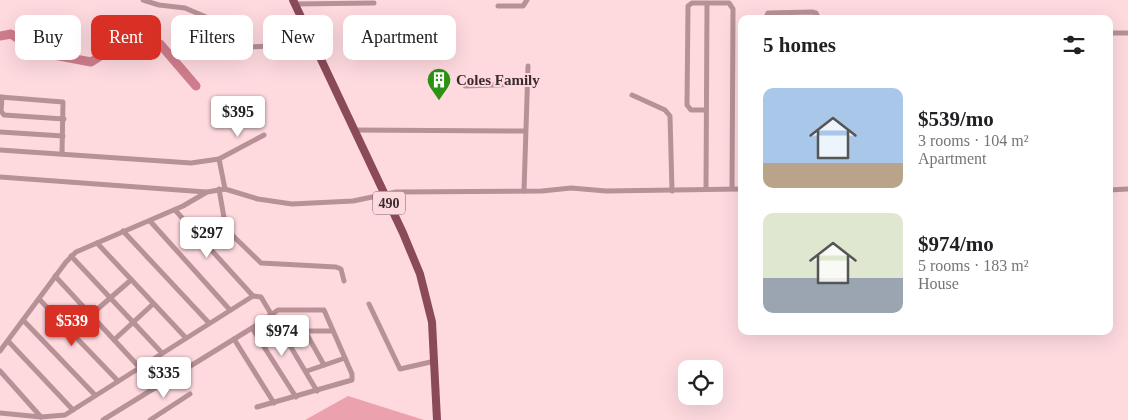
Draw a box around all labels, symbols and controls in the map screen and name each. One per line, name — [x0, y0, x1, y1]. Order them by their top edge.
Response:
chip: Buy — [15, 15, 81, 60]
chip: Rent — [91, 15, 161, 60]
chip: Filters — [171, 15, 253, 60]
chip: New — [263, 15, 333, 60]
chip: Apartment — [343, 15, 456, 60]
icon: filters — [1060, 31, 1088, 59]
text: 5 homes — [763, 33, 836, 57]
building icon: Coles Family — [426, 67, 452, 101]
place label: Coles Family — [456, 72, 540, 88]
pin: $395 — [208, 96, 268, 138]
text: $395 — [222, 103, 254, 120]
text: $539/mo — [918, 107, 994, 131]
icon: home — [803, 108, 863, 168]
text: 3 rooms · 104 m² — [918, 132, 1029, 149]
text: Apartment — [918, 150, 986, 167]
road number: 490 — [373, 192, 405, 214]
pin: $297 — [177, 216, 237, 259]
text: $297 — [191, 224, 223, 241]
text: $974/mo — [918, 232, 994, 256]
icon: home — [803, 233, 863, 293]
text: 5 rooms · 183 m² — [918, 257, 1029, 274]
text: House — [918, 275, 959, 292]
pin: $539 — [42, 304, 102, 347]
text: $539 — [56, 312, 88, 329]
pin: $974 — [252, 314, 312, 357]
text: $974 — [266, 322, 298, 339]
pin: $335 — [134, 356, 194, 399]
map controls — [678, 360, 723, 405]
button: locate — [678, 360, 723, 405]
text: $335 — [148, 364, 180, 381]

